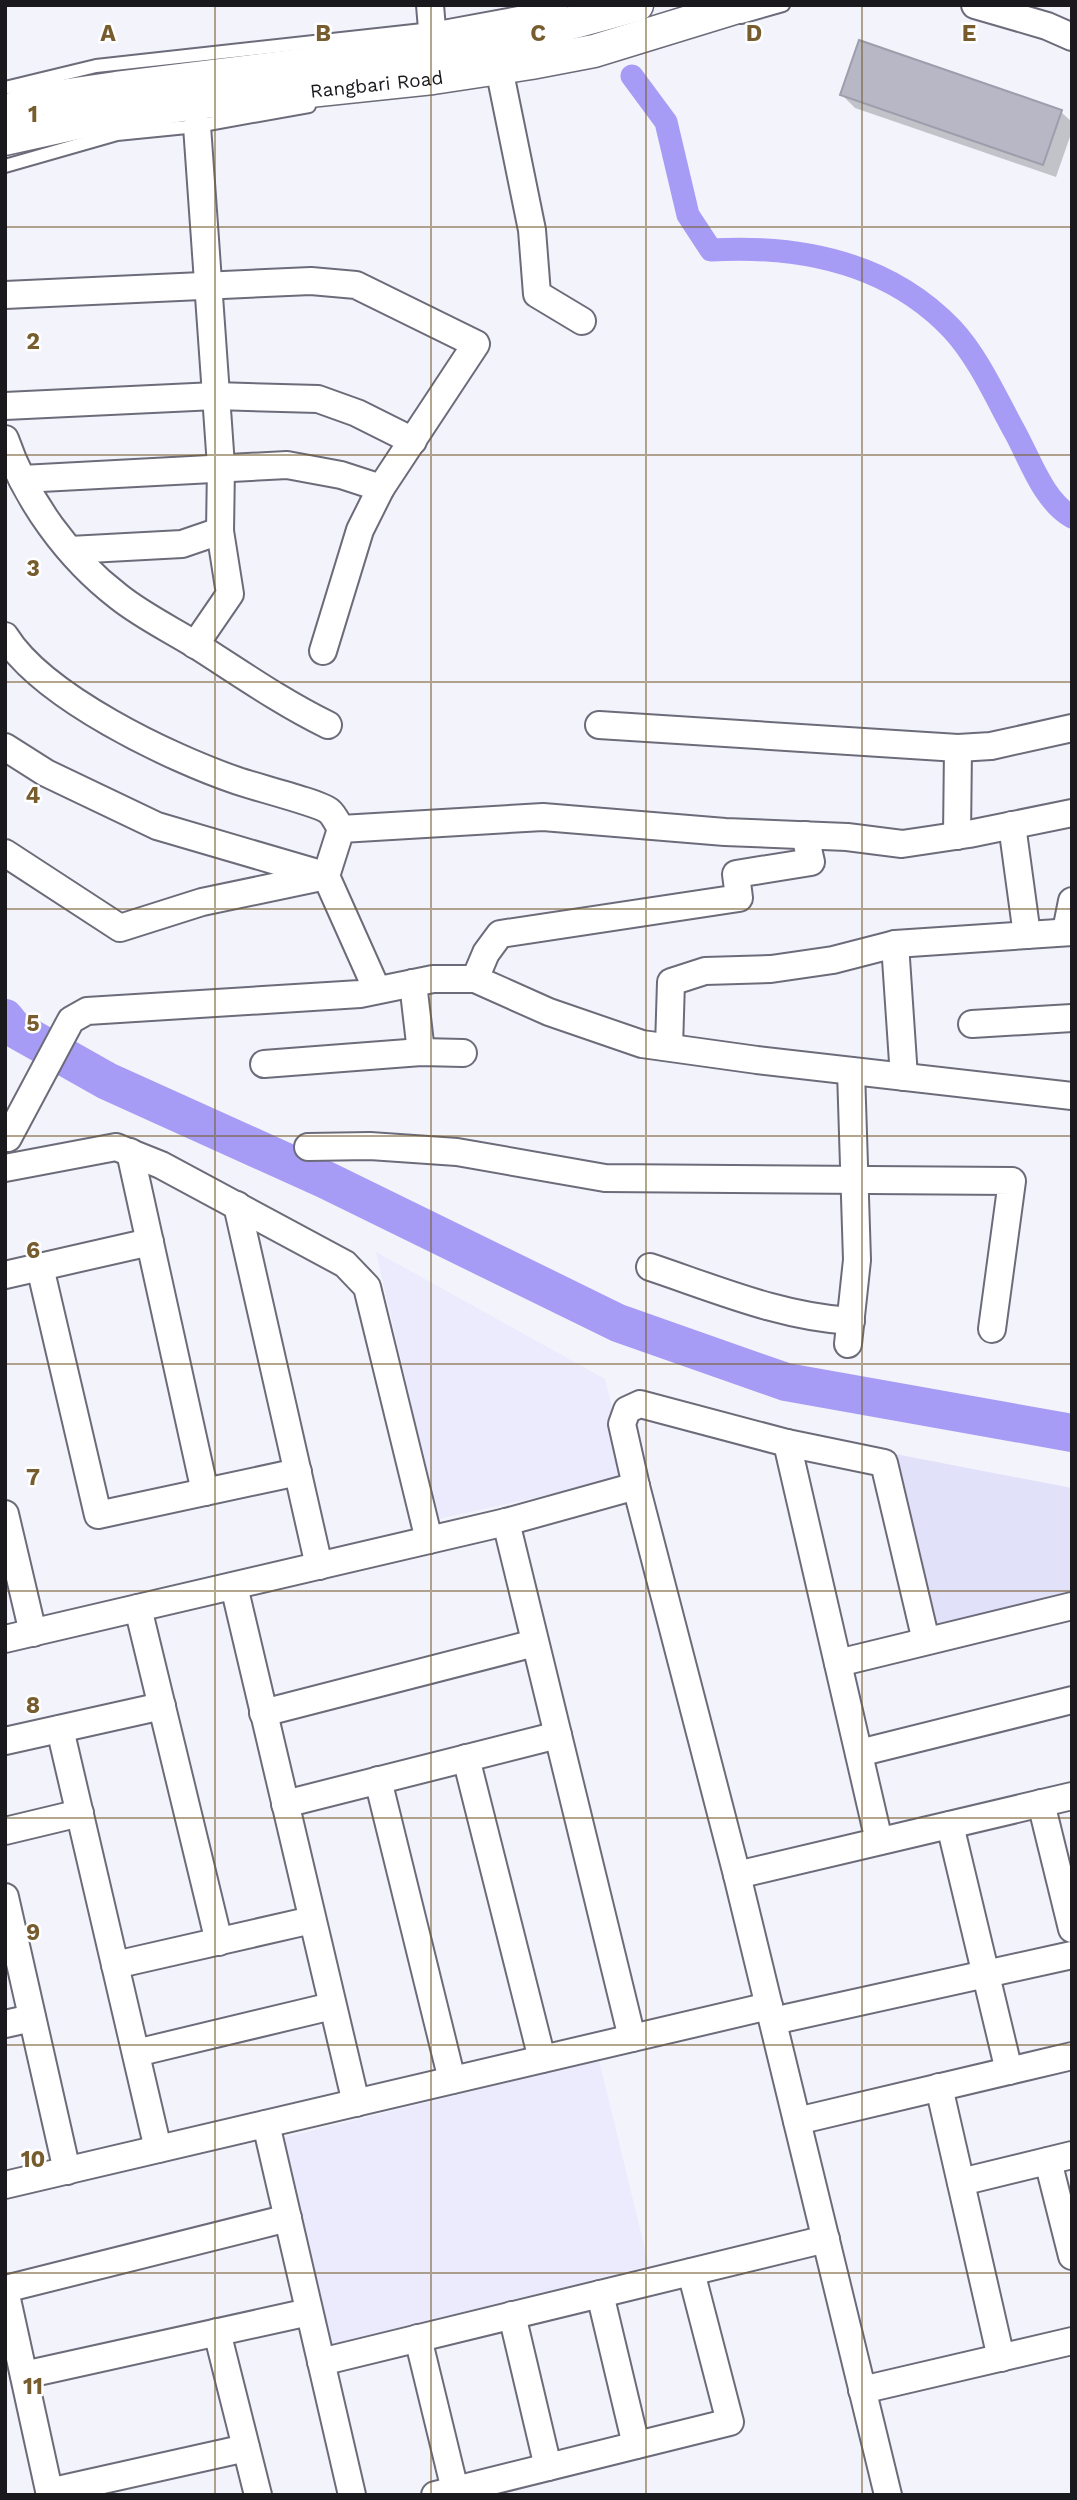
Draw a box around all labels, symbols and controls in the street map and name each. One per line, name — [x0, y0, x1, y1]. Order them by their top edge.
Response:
text: A — [100, 20, 116, 47]
text: B — [315, 20, 331, 47]
text: C — [530, 20, 546, 47]
text: D — [746, 20, 762, 47]
text: E — [962, 20, 976, 47]
street label: Rangbari Road — [309, 66, 445, 103]
text: 1 — [28, 101, 38, 128]
text: 2 — [26, 328, 40, 355]
text: 3 — [26, 555, 40, 582]
text: 4 — [26, 782, 41, 809]
text: 5 — [26, 1010, 40, 1037]
text: 6 — [26, 1237, 40, 1264]
text: 7 — [26, 1464, 40, 1491]
text: 8 — [26, 1692, 40, 1719]
text: 9 — [26, 1919, 40, 1946]
text: 10 — [21, 2146, 45, 2173]
text: 11 — [23, 2373, 43, 2400]

